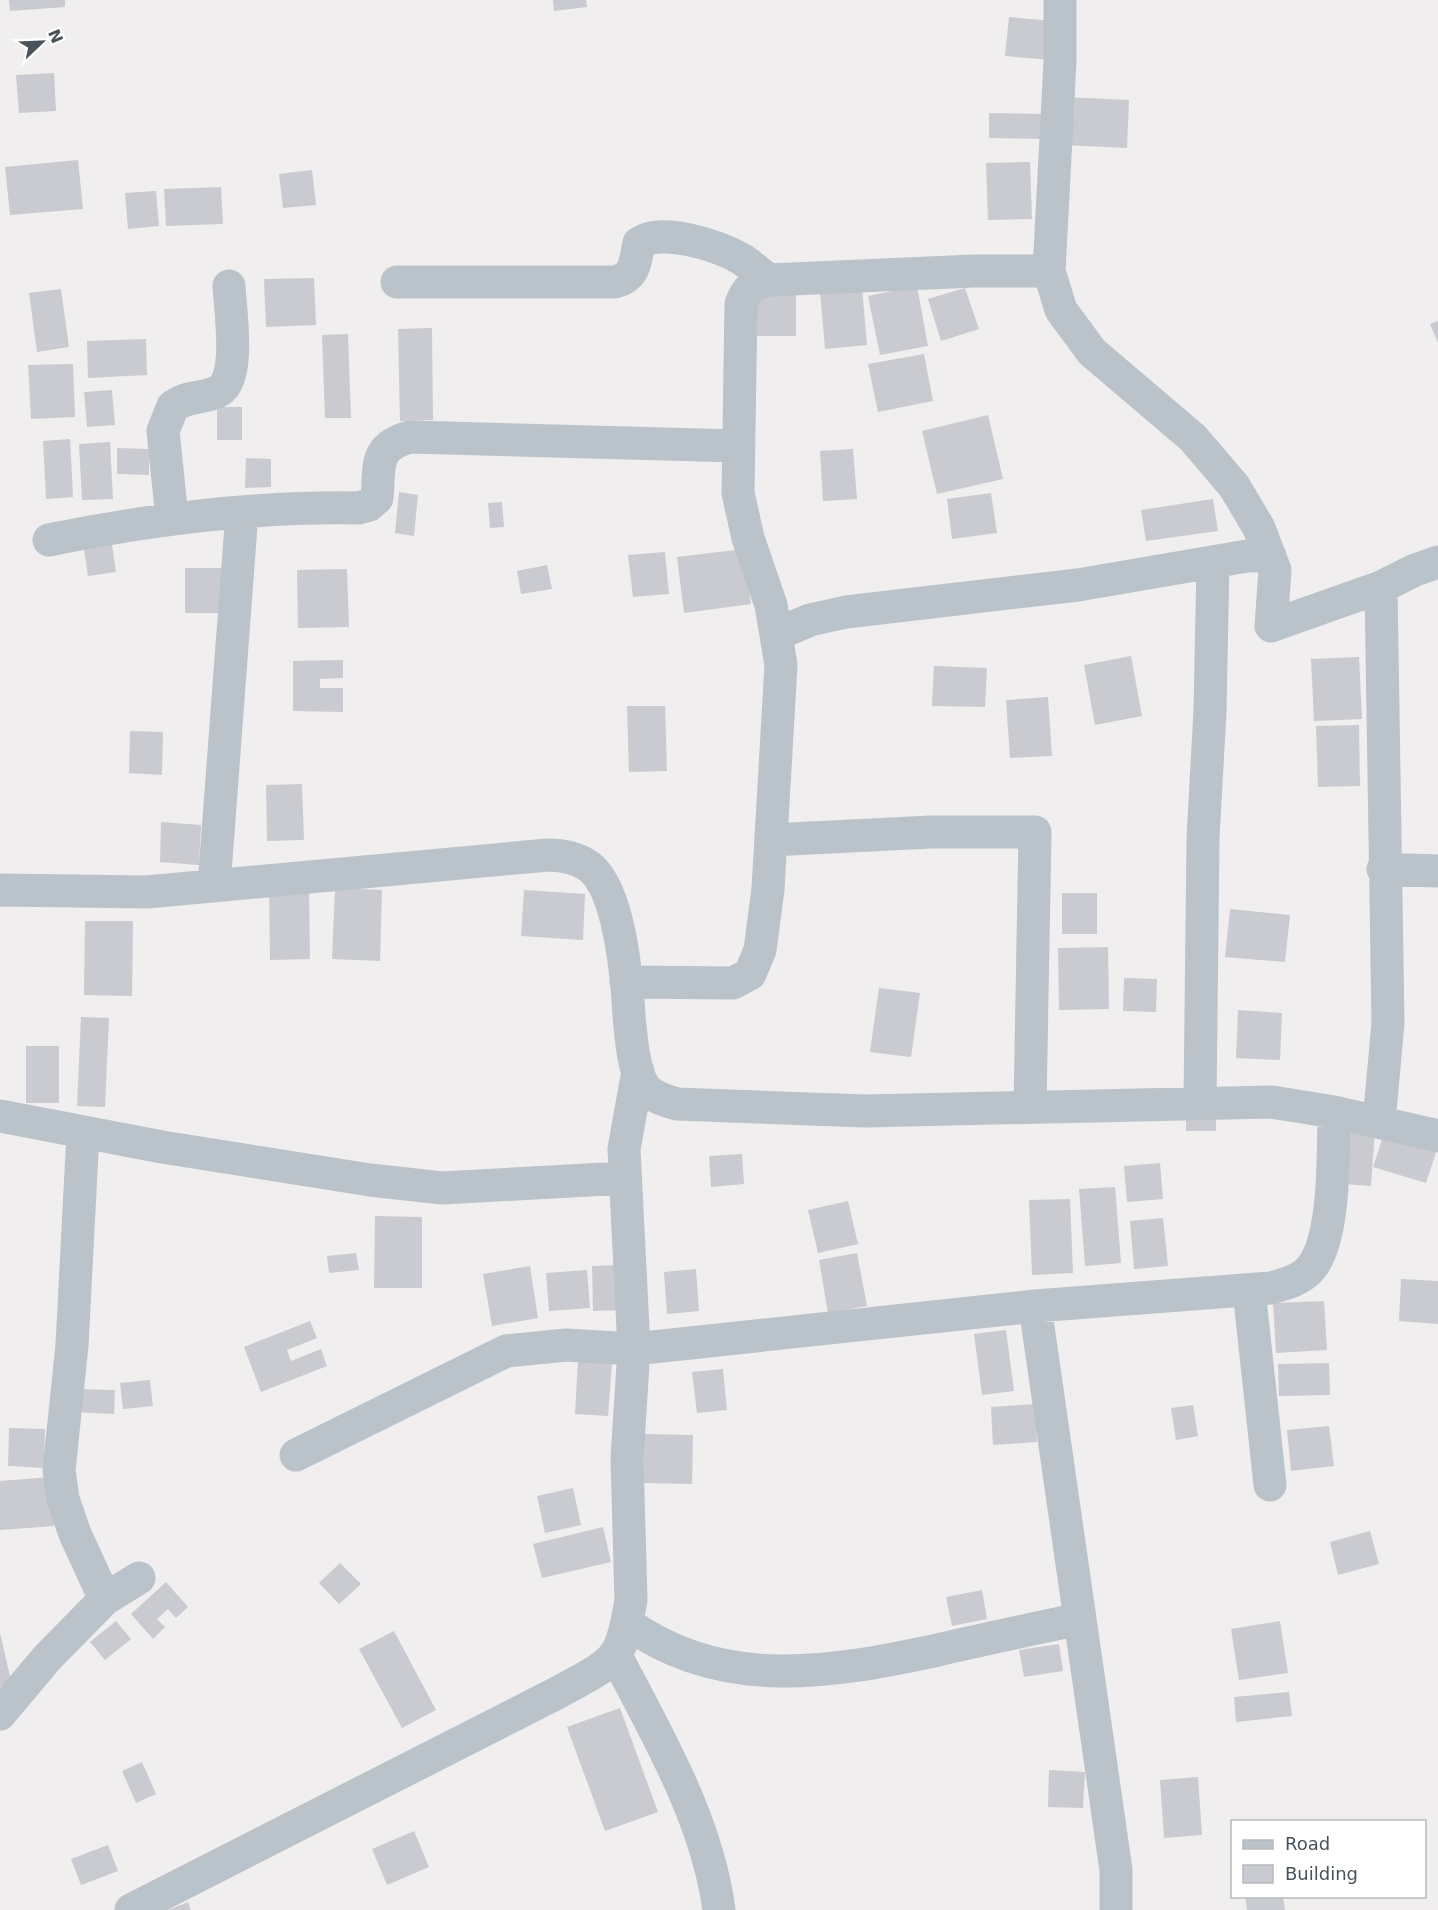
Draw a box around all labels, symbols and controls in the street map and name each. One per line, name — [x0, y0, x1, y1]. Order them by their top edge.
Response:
north arrow — [12, 12, 72, 72]
text: N — [44, 26, 67, 46]
legend — [1231, 1820, 1426, 1898]
text: Road — [1285, 1833, 1330, 1854]
text: Building — [1285, 1863, 1358, 1884]

